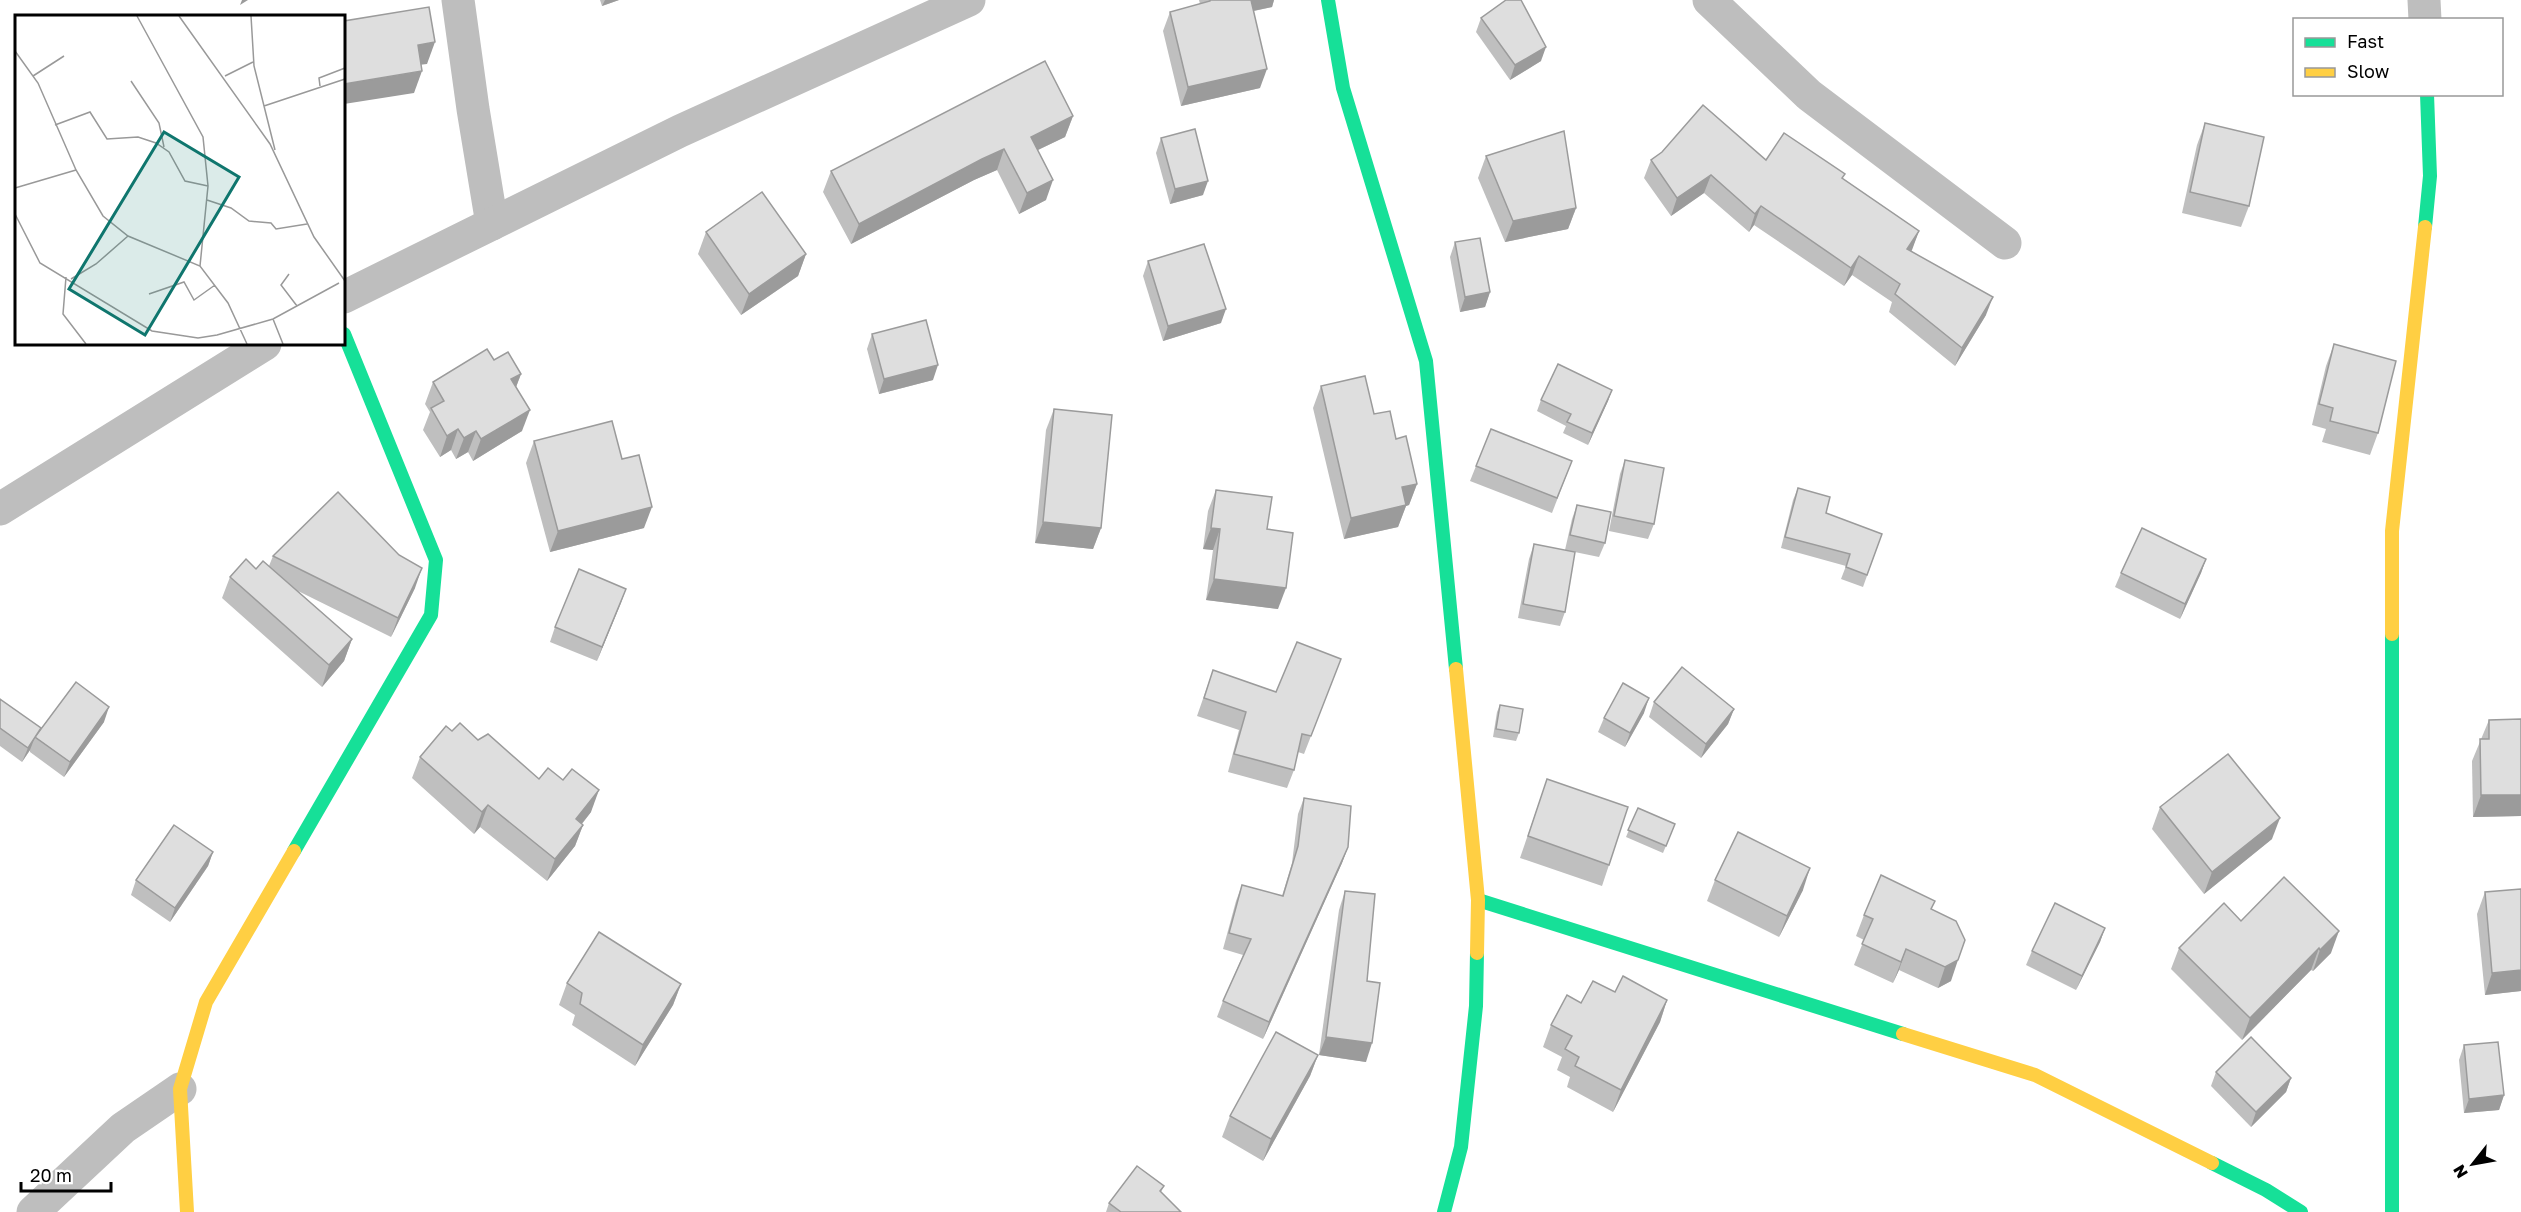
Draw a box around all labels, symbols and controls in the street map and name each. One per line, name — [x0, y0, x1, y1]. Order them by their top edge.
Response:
inset map — [15, 15, 345, 345]
legend — [2293, 18, 2503, 96]
text: Fast — [2347, 30, 2384, 52]
text: Slow — [2347, 60, 2390, 82]
north arrow — [2443, 1134, 2503, 1194]
scale bar — [21, 1155, 111, 1193]
text: N — [2448, 1161, 2472, 1182]
text: 20 m — [30, 1164, 72, 1186]

